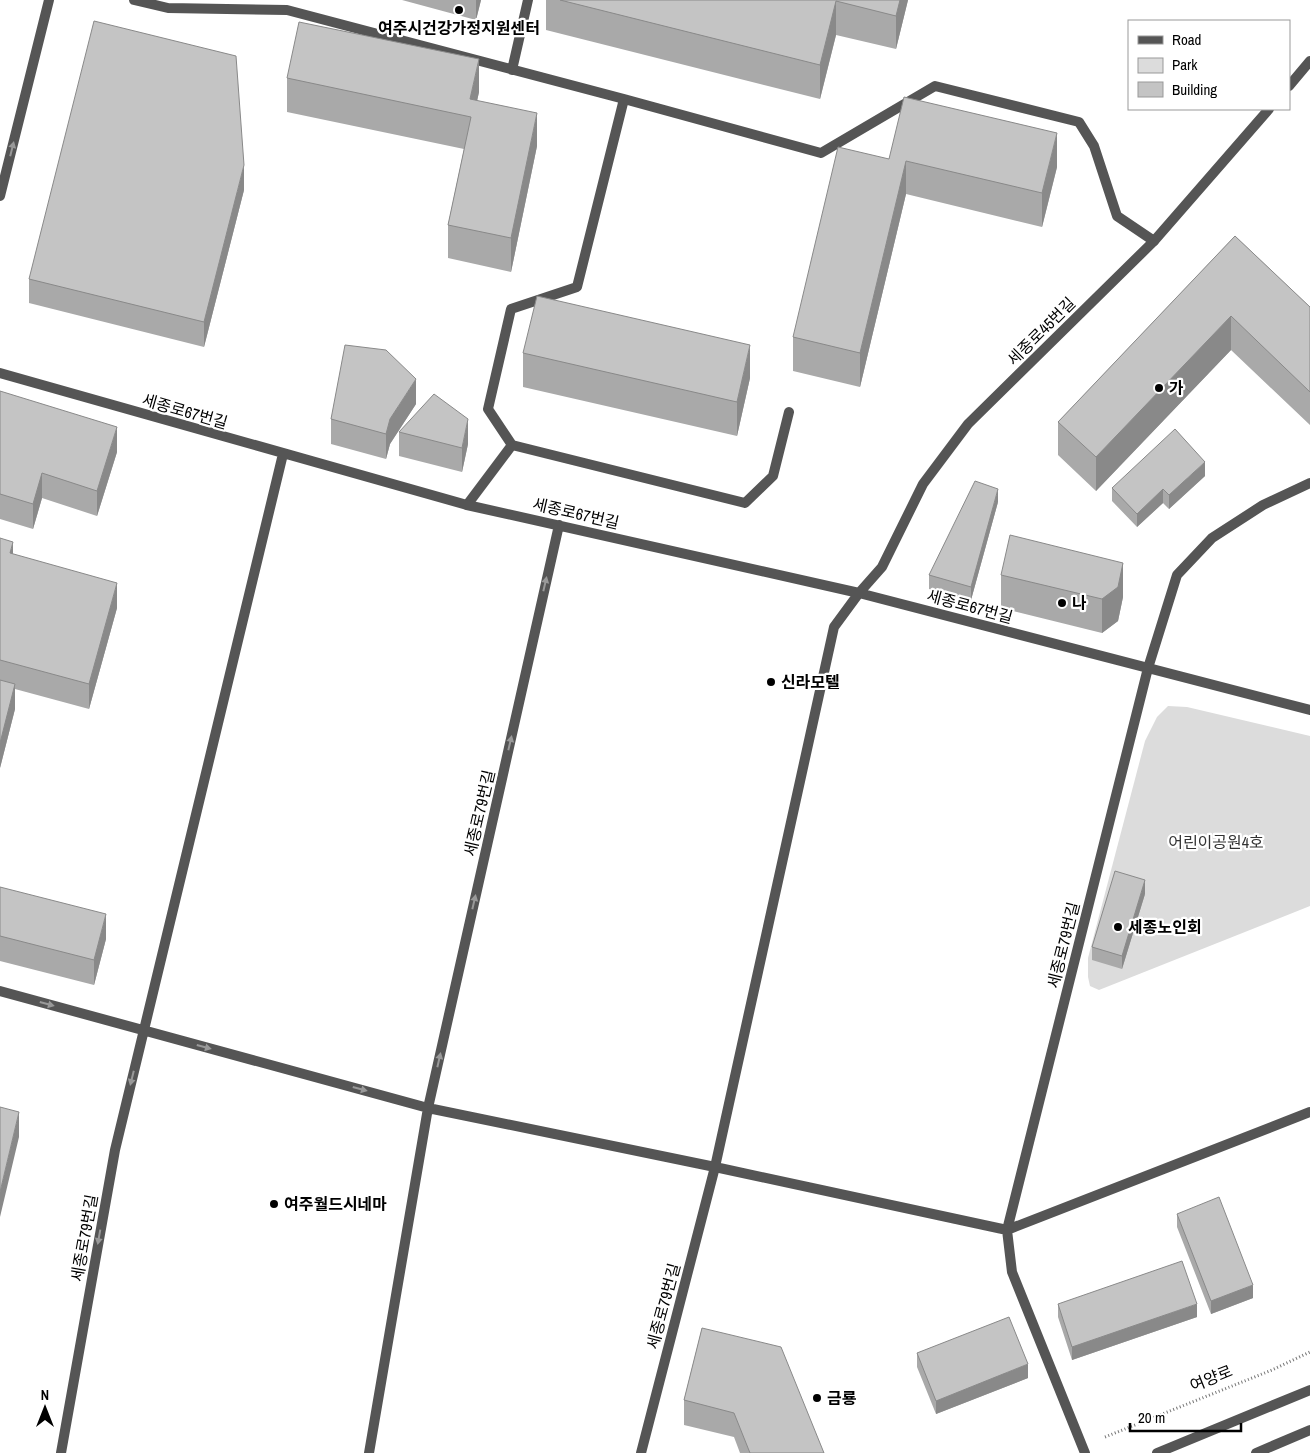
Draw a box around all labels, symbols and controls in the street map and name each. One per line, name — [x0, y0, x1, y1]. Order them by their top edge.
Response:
marker: 여주시건강가정지원센터 — [453, 4, 465, 16]
place label: 여주시건강가정지원센터 — [378, 17, 540, 39]
legend — [1128, 20, 1290, 110]
text: Road — [1172, 29, 1201, 50]
text: Park — [1172, 54, 1198, 75]
text: Building — [1172, 79, 1217, 100]
one-way arrow — [8, 142, 16, 157]
street label: 세종로45번길 — [1002, 292, 1080, 370]
place label: 가 — [1169, 377, 1184, 399]
marker: 가 — [1153, 382, 1165, 394]
street label: 세종로67번길 — [140, 388, 230, 434]
street label: 세종로67번길 — [531, 492, 621, 534]
one-way arrow — [542, 576, 550, 592]
street label: 세종로67번길 — [925, 584, 1015, 628]
place label: 나 — [1072, 592, 1087, 614]
marker: 나 — [1056, 597, 1068, 609]
place label: 신라모텔 — [781, 671, 840, 693]
marker: 신라모텔 — [765, 676, 777, 688]
one-way arrow — [506, 735, 514, 751]
street label: 세종로79번길 — [458, 768, 500, 858]
park label: 어린이공원4호 — [1168, 831, 1264, 853]
one-way arrow — [470, 894, 478, 909]
street label: 세종로79번길 — [1042, 900, 1084, 990]
place label: 세종노인회 — [1128, 916, 1202, 938]
marker: 세종노인회 — [1112, 921, 1124, 933]
one-way arrow — [40, 1000, 55, 1008]
one-way arrow — [196, 1043, 211, 1051]
one-way arrow — [435, 1053, 443, 1068]
one-way arrow — [128, 1070, 136, 1085]
one-way arrow — [353, 1086, 368, 1094]
street label: 세종로79번길 — [66, 1193, 102, 1283]
place label: 여주월드시네마 — [284, 1193, 387, 1215]
marker: 여주월드시네마 — [268, 1198, 280, 1210]
one-way arrow — [95, 1229, 103, 1245]
street label: 세종로79번길 — [641, 1261, 685, 1351]
street label: 여양로 — [1186, 1359, 1236, 1396]
north arrow — [20, 1383, 70, 1433]
text: N — [41, 1386, 49, 1404]
place label: 금룡 — [827, 1387, 857, 1409]
marker: 금룡 — [811, 1392, 823, 1404]
scale bar — [1130, 1400, 1241, 1432]
text: 20 m — [1138, 1407, 1165, 1428]

